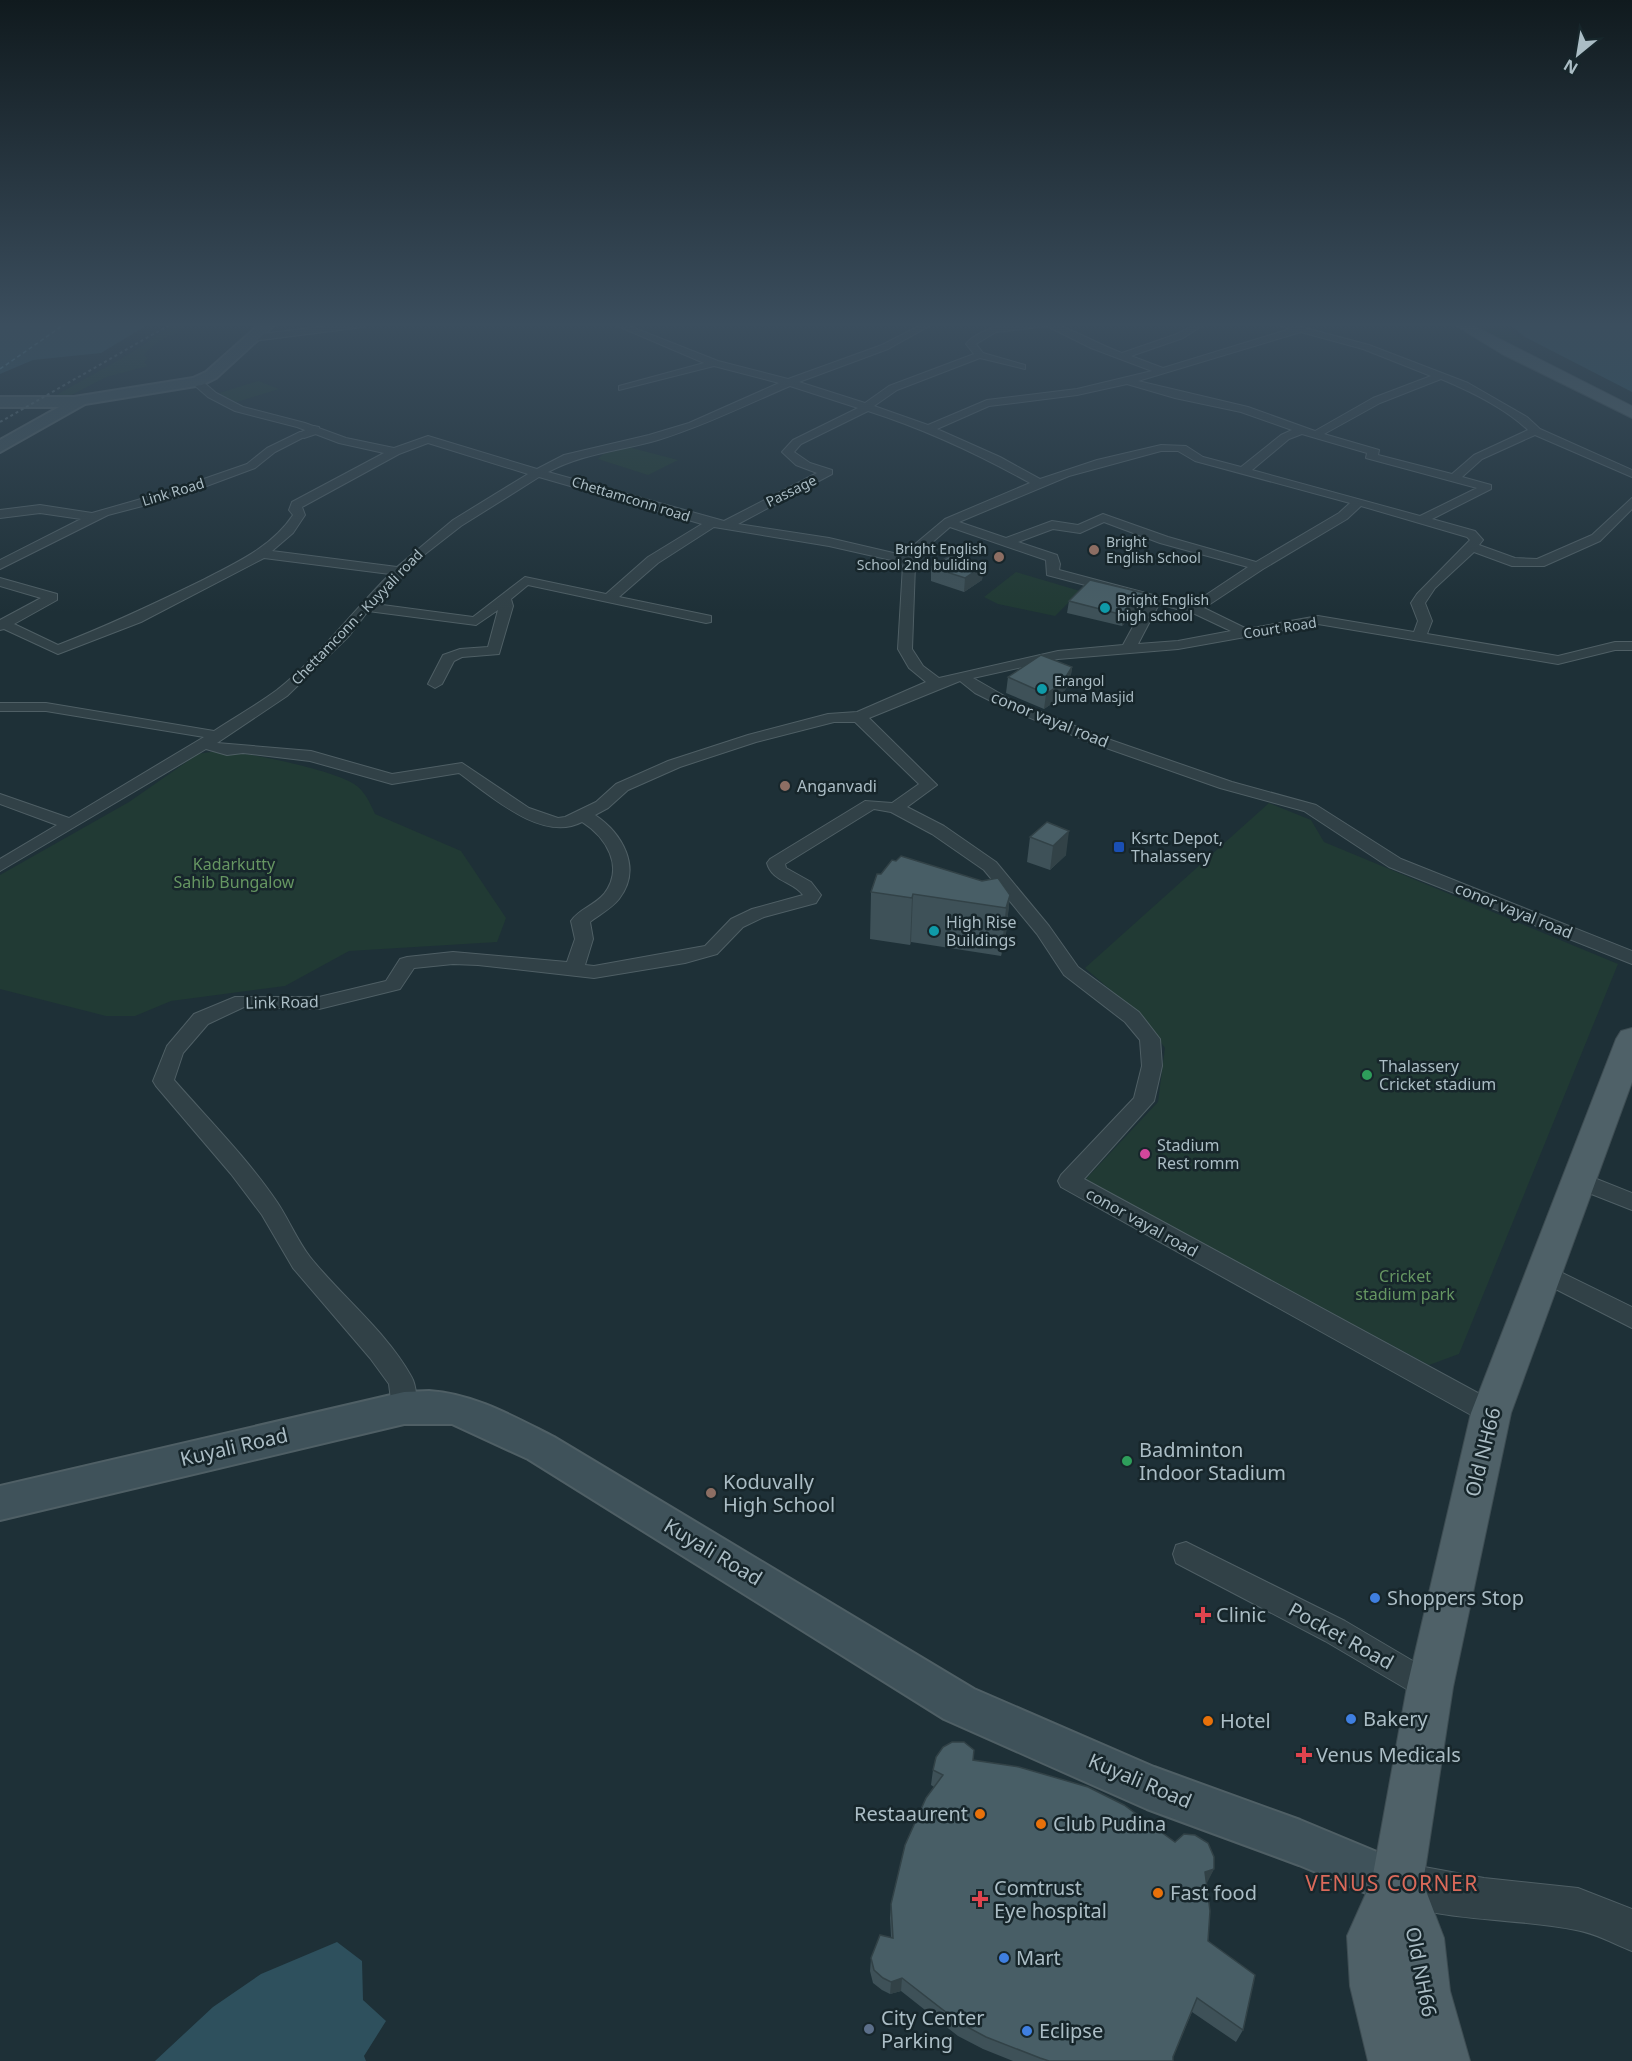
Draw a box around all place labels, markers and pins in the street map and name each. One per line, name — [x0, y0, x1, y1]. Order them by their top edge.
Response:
place label: Bright English School — [1106, 532, 1201, 567]
place label: Bright English School 2nd buliding — [857, 539, 987, 574]
marker: Bright English School — [1087, 543, 1101, 557]
marker: Bright English School 2nd buliding — [992, 550, 1006, 564]
place label: Bright English high school — [1117, 590, 1209, 625]
marker: Bright English high school — [1098, 601, 1112, 615]
place label: Erangol Juma Masjid — [1052, 671, 1134, 706]
marker: Erangol Juma Masjid — [1035, 682, 1049, 696]
place label: Anganvadi — [797, 775, 877, 797]
marker: Anganvadi — [778, 779, 792, 793]
place label: Ksrtc Depot, Thalassery — [1131, 827, 1223, 867]
marker: Ksrtc Depot, Thalassery — [1112, 840, 1126, 854]
place label: High Rise Buildings — [946, 911, 1017, 951]
marker: High Rise Buildings — [927, 924, 941, 938]
place label: Thalassery Cricket stadium — [1379, 1055, 1496, 1095]
marker: Thalassery Cricket stadium — [1360, 1068, 1374, 1082]
place label: Stadium Rest romm — [1157, 1134, 1239, 1174]
marker: Stadium Rest romm — [1138, 1147, 1152, 1161]
place label: Badminton Indoor Stadium — [1139, 1436, 1286, 1486]
marker: Badminton Indoor Stadium — [1120, 1454, 1134, 1468]
place label: Koduvally High School — [723, 1468, 835, 1518]
marker: Koduvally High School — [704, 1486, 718, 1500]
place label: Shoppers Stop — [1387, 1584, 1524, 1611]
marker: Shoppers Stop — [1368, 1591, 1382, 1605]
place label: Clinic — [1216, 1601, 1266, 1628]
marker: Clinic — [1194, 1606, 1212, 1624]
place label: Bakery — [1363, 1705, 1428, 1732]
place label: Hotel — [1220, 1707, 1271, 1734]
marker: Bakery — [1344, 1712, 1358, 1726]
marker: Hotel — [1201, 1714, 1215, 1728]
place label: Venus Medicals — [1316, 1741, 1461, 1768]
marker: Venus Medicals — [1297, 1748, 1311, 1762]
place label: Restaaurent — [854, 1800, 968, 1827]
marker: Restaaurent — [973, 1807, 987, 1821]
place label: Club Pudina — [1053, 1810, 1166, 1837]
marker: Club Pudina — [1034, 1817, 1048, 1831]
place label: Comtrust Eye hospital — [994, 1874, 1107, 1924]
place label: Fast food — [1170, 1879, 1257, 1906]
marker: Fast food — [1151, 1886, 1165, 1900]
marker: Comtrust Eye hospital — [971, 1890, 989, 1908]
place label: Mart — [1016, 1944, 1061, 1971]
marker: Mart — [997, 1951, 1011, 1965]
place label: City Center Parking — [881, 2004, 984, 2054]
place label: Eclipse — [1039, 2017, 1103, 2044]
marker: City Center Parking — [862, 2022, 876, 2036]
marker: Eclipse — [1020, 2024, 1034, 2038]

